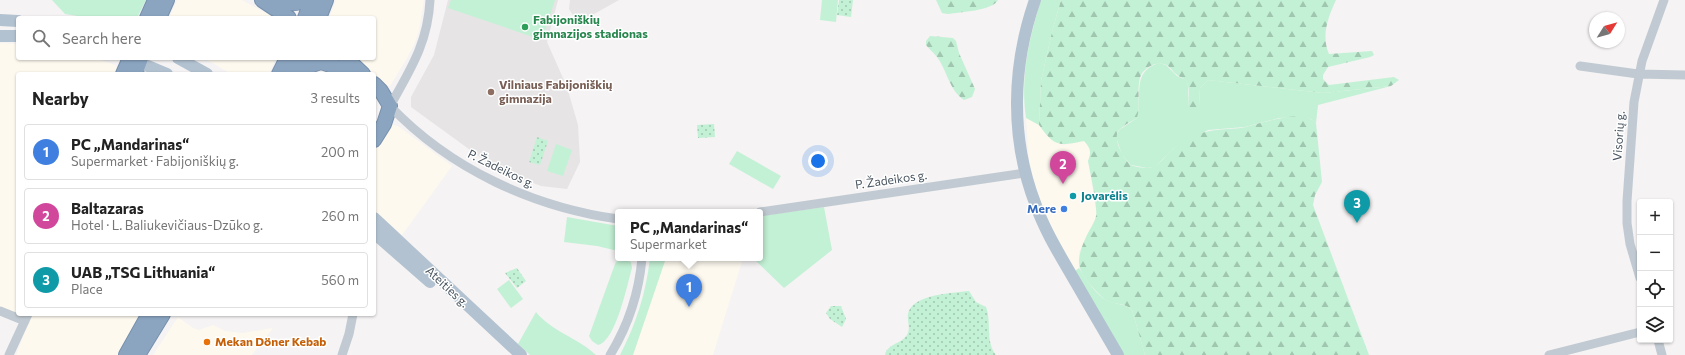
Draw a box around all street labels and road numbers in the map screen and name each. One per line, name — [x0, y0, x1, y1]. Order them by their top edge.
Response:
street label: Visorių g. — [1609, 110, 1627, 161]
street label: P. Žadeikos g. — [466, 146, 537, 190]
street label: P. Žadeikos g. — [854, 167, 928, 191]
street label: Ateities g. — [423, 263, 472, 310]

